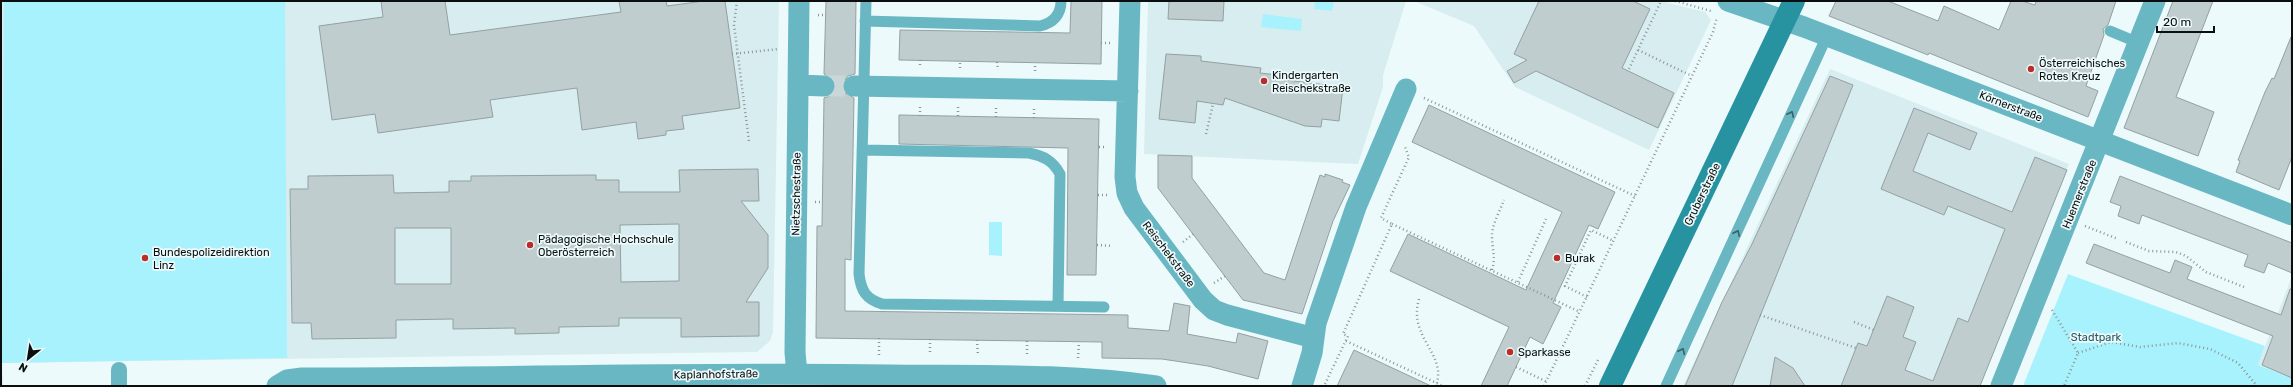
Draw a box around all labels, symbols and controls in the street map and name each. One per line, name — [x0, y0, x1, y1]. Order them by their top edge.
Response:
scale bar — [2157, 8, 2214, 34]
text: 20 m — [2163, 15, 2191, 29]
place label: Österreichisches Rotes Kreuz — [2039, 57, 2126, 83]
marker: Österreichisches Rotes Kreuz — [2026, 64, 2036, 74]
place label: Kindergarten Reischekstraße — [1272, 69, 1351, 95]
marker: Kindergarten Reischekstraße — [1259, 76, 1269, 86]
street label: Körnerstraße — [1977, 88, 2044, 124]
one-way arrow — [1786, 111, 1794, 119]
street label: Nietzschestraße — [789, 152, 804, 236]
street label: Huemerstraße — [2060, 158, 2099, 231]
street label: Gruberstraße — [1682, 161, 1723, 228]
street label: Reischekstraße — [1140, 219, 1197, 290]
one-way arrow — [1732, 229, 1740, 237]
place label: Pädagogische Hochschule Oberösterreich — [538, 233, 674, 259]
marker: Pädagogische Hochschule Oberösterreich — [525, 240, 535, 250]
place label: Bundespolizeidirektion Linz — [153, 246, 270, 272]
place label: Burak — [1565, 252, 1595, 265]
marker: Bundespolizeidirektion Linz — [140, 253, 150, 263]
marker: Burak — [1552, 253, 1562, 263]
park label: Stadtpark — [2071, 331, 2122, 344]
north arrow — [8, 339, 48, 379]
place label: Sparkasse — [1518, 346, 1571, 359]
marker: Sparkasse — [1505, 347, 1515, 357]
one-way arrow — [1677, 347, 1685, 355]
text: N — [17, 360, 30, 375]
street label: Kaplanhofstraße — [674, 367, 758, 382]

